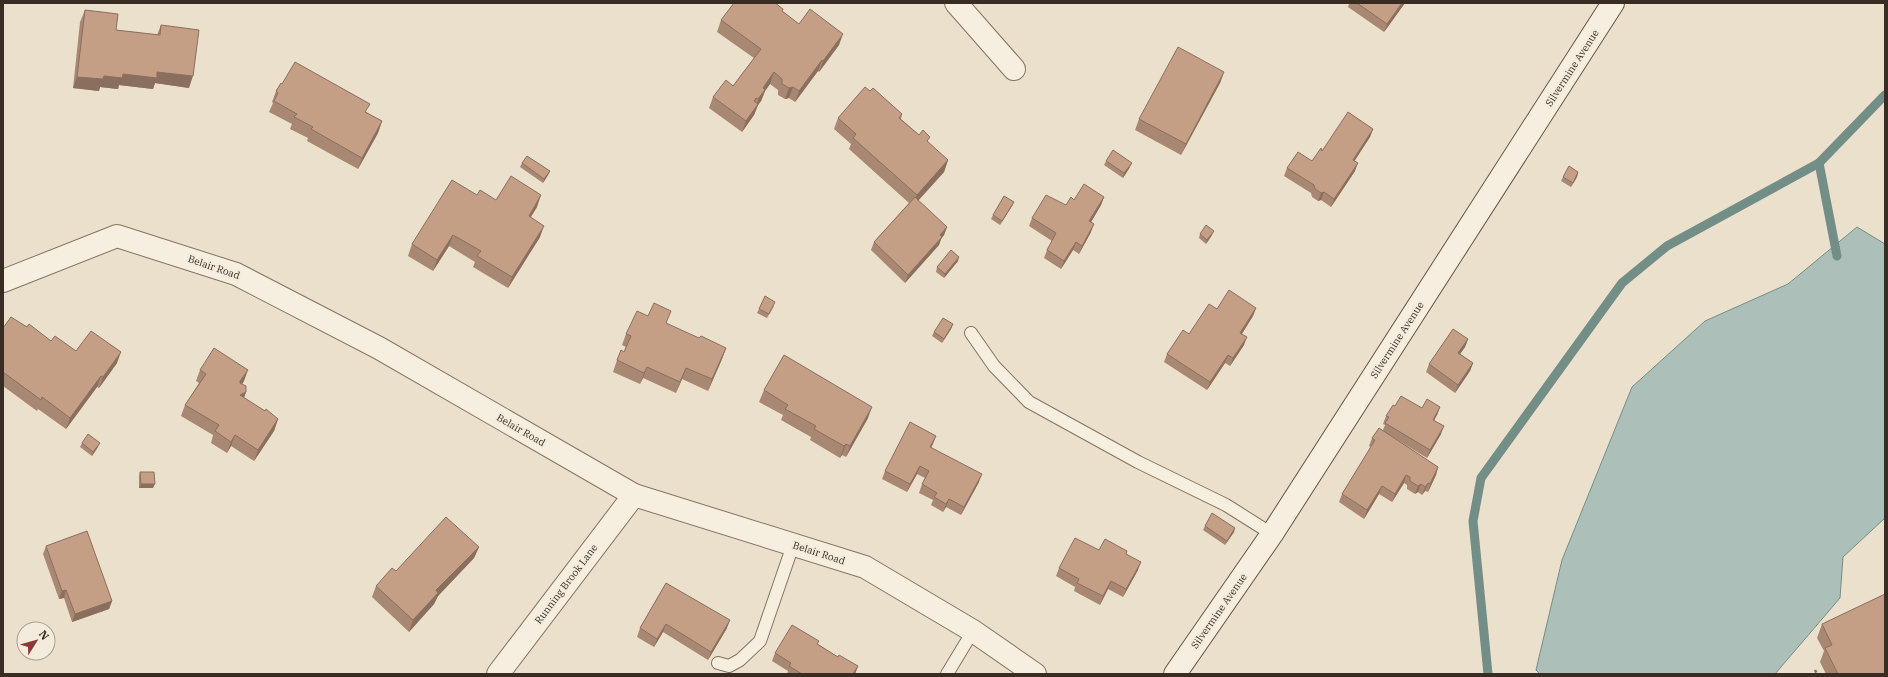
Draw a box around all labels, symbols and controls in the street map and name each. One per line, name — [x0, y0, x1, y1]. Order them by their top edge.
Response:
street label: Silvermine Avenue — [1542, 27, 1602, 109]
street label: Belair Road — [186, 252, 242, 282]
street label: Silvermine Avenue — [1367, 299, 1427, 381]
street label: Belair Road — [494, 411, 548, 449]
street label: Belair Road — [791, 538, 847, 568]
street label: Running Brook Lane — [532, 541, 600, 627]
street label: Silvermine Avenue — [1188, 571, 1250, 651]
north arrow — [16, 621, 56, 661]
text: N — [36, 627, 52, 643]

